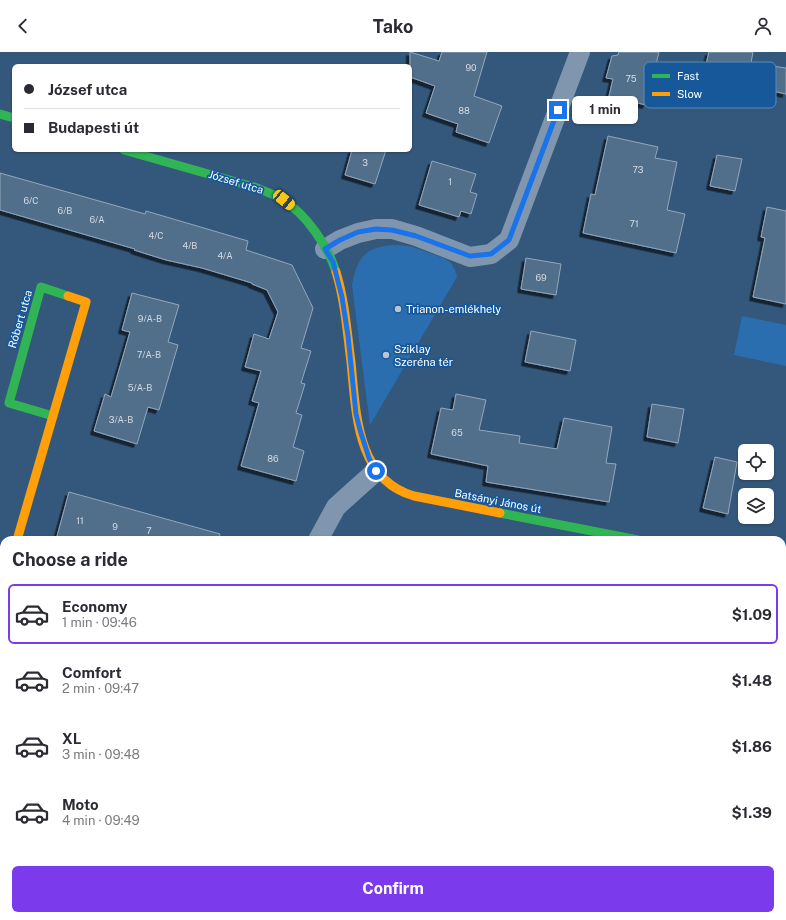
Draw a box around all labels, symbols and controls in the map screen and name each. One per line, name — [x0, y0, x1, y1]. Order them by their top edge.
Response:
icon: back — [12, 15, 34, 37]
icon: person — [752, 15, 774, 37]
text: Tako — [373, 16, 413, 37]
house number: 90 — [465, 62, 477, 73]
legend — [644, 62, 776, 108]
text: Fast — [677, 70, 699, 82]
house number: 75 — [625, 73, 637, 84]
text: József utca — [48, 81, 127, 98]
text: Slow — [677, 88, 703, 100]
callout: 1 min — [572, 96, 638, 124]
route end — [549, 101, 567, 119]
text: 1 min — [589, 102, 621, 117]
house number: 88 — [458, 105, 470, 116]
text: Budapesti út — [48, 119, 139, 136]
house number: 3 — [362, 157, 368, 168]
house number: 73 — [633, 164, 644, 175]
street label: József utca — [207, 168, 265, 196]
house number: 1 — [448, 176, 452, 187]
car — [271, 188, 297, 212]
house number: 6/C — [24, 195, 38, 206]
house number: 6/B — [58, 205, 72, 216]
house number: 6/A — [89, 214, 105, 225]
house number: 71 — [629, 218, 639, 229]
house number: 4/C — [148, 230, 164, 241]
house number: 4/B — [183, 240, 197, 251]
house number: 4/A — [217, 250, 233, 261]
house number: 69 — [535, 272, 547, 283]
street label: Róbert utca — [6, 289, 34, 349]
place label: Trianon-emlékhely — [406, 303, 501, 315]
marker: Trianon-emlékhely — [393, 304, 403, 314]
house number: 9/A-B — [138, 313, 162, 324]
place label: Sziklay Szeréna tér — [394, 343, 453, 368]
house number: 7/A-B — [137, 349, 161, 360]
marker: Sziklay Szeréna tér — [381, 350, 391, 360]
house number: 5/A-B — [128, 382, 152, 393]
house number: 3/A-B — [109, 414, 133, 425]
house number: 65 — [451, 427, 463, 438]
map controls — [738, 444, 774, 524]
button: locate — [738, 444, 774, 480]
house number: 86 — [267, 453, 279, 464]
route start — [367, 462, 385, 480]
street label: Batsányi János út — [453, 487, 543, 515]
button: layers — [738, 488, 774, 524]
house number: 11 — [76, 515, 84, 526]
house number: 9 — [112, 521, 118, 532]
house number: 7 — [146, 525, 152, 536]
text: Choose a ride — [12, 549, 128, 570]
icon: car — [14, 596, 50, 632]
text: Economy — [62, 598, 127, 615]
text: $1.09 — [732, 606, 772, 623]
text: 1 min · 09:46 — [62, 615, 137, 630]
icon: car — [14, 662, 50, 698]
text: Comfort — [62, 664, 122, 681]
text: $1.48 — [731, 672, 772, 689]
text: 2 min · 09:47 — [62, 681, 139, 696]
icon: car — [14, 728, 50, 764]
text: XL — [62, 730, 81, 747]
text: $1.86 — [731, 738, 772, 755]
text: 3 min · 09:48 — [62, 747, 140, 762]
icon: car — [14, 794, 50, 830]
text: Moto — [62, 796, 99, 813]
text: $1.39 — [732, 804, 772, 821]
text: 4 min · 09:49 — [62, 813, 140, 828]
button: Confirm — [12, 866, 774, 912]

